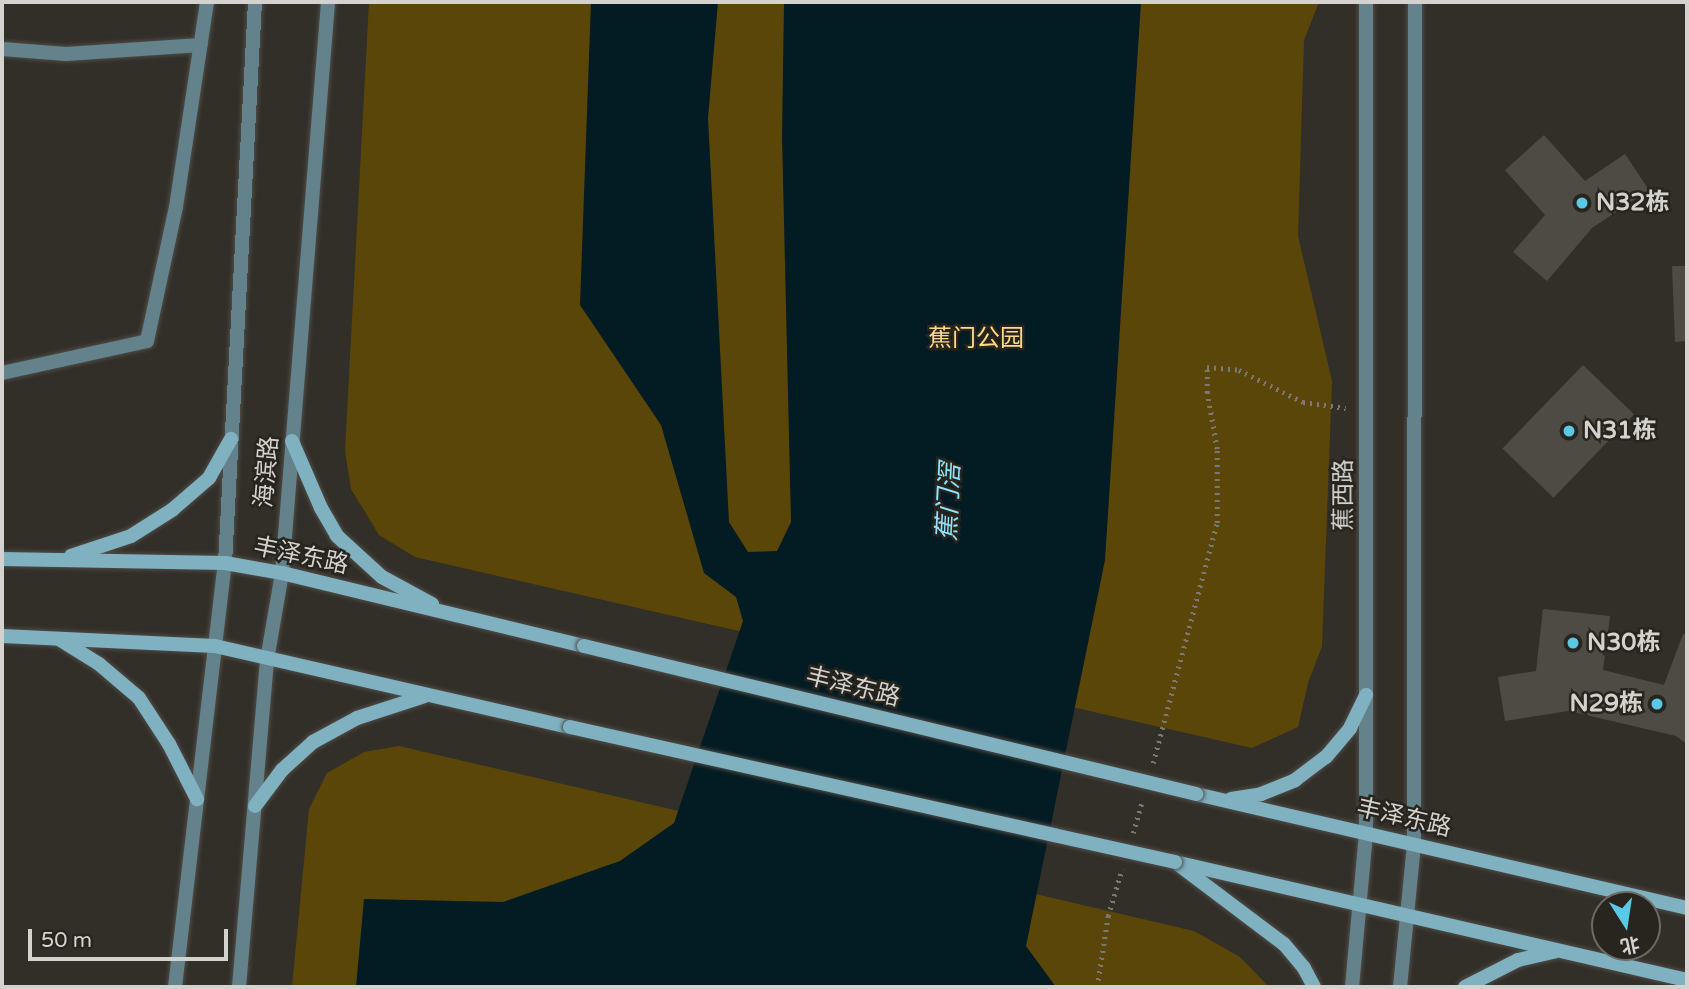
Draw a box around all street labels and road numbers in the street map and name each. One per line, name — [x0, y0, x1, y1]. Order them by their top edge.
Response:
street label: 海滨路 — [250, 435, 284, 509]
street label: 蕉西路 — [1330, 459, 1358, 531]
street label: 丰泽东路 — [251, 532, 351, 580]
street label: 丰泽东路 — [803, 661, 903, 713]
street label: 丰泽东路 — [1354, 793, 1454, 843]

